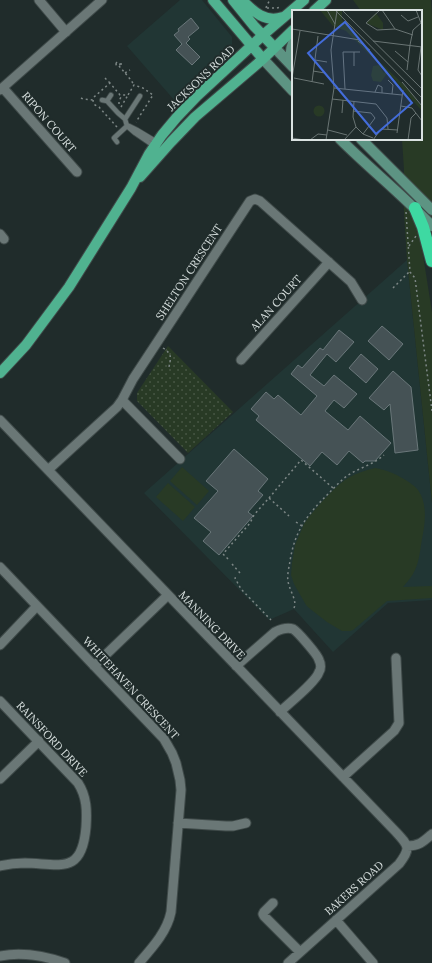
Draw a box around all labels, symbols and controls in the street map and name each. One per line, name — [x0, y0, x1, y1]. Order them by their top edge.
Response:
inset map — [292, 10, 422, 140]
street label: JACKSONS ROAD — [163, 42, 238, 115]
street label: RIPON COURT — [19, 89, 79, 155]
street label: SHELTON CRESCENT — [153, 221, 225, 323]
street label: ALAN COURT — [247, 272, 305, 335]
street label: MANNING DRIVE — [176, 588, 248, 662]
street label: WHITEHAVEN CRESCENT — [80, 634, 182, 742]
street label: RAINSFORD DRIVE — [13, 698, 91, 780]
street label: BAKERS ROAD — [322, 858, 386, 918]

